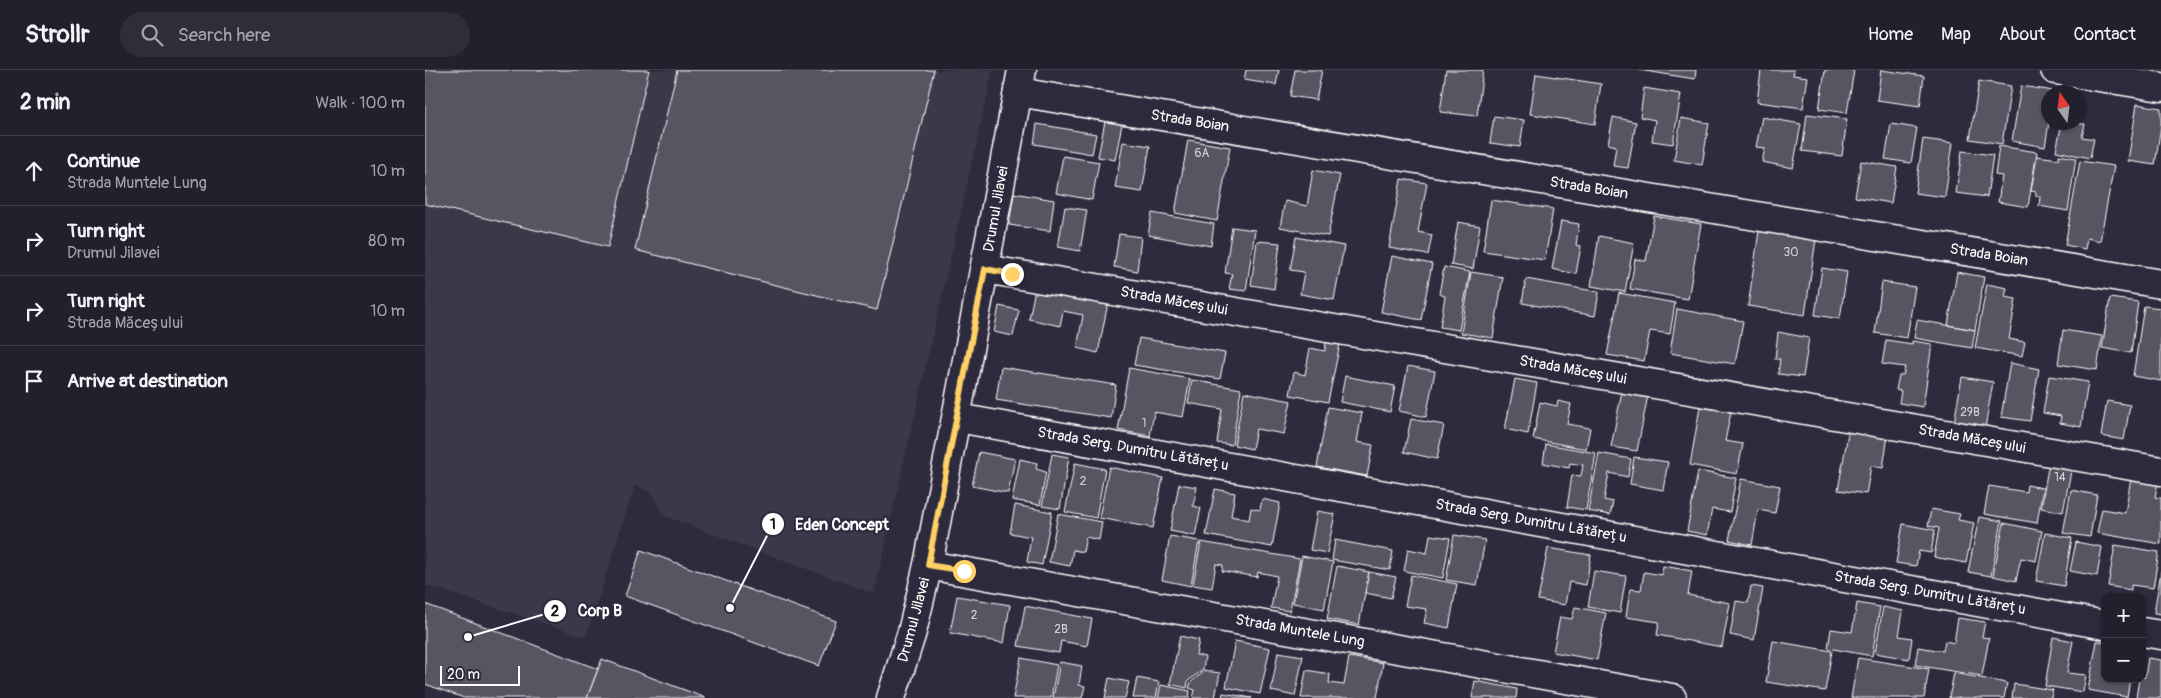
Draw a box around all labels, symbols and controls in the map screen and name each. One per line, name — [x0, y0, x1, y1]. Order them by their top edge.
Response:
search box — [120, 12, 470, 57]
text: Strollr — [25, 20, 90, 49]
icon: search — [138, 21, 166, 49]
text: Search here — [178, 23, 270, 47]
text: Home — [1868, 23, 1913, 46]
text: Map — [1941, 23, 1971, 46]
text: About — [1999, 23, 2045, 46]
text: Contact — [2073, 23, 2136, 46]
north arrow — [2041, 85, 2086, 130]
text: 2 min — [20, 89, 70, 116]
text: Walk · 100 m — [316, 93, 405, 113]
street label: Strada Boian — [1150, 105, 1230, 137]
house number: 6A — [1195, 146, 1210, 161]
text: Continue — [67, 149, 140, 173]
icon: ahead — [20, 157, 48, 185]
text: 10 m — [370, 161, 405, 181]
street label: Drumul Jilavei — [979, 164, 1013, 253]
street label: Strada Boian — [1549, 172, 1629, 204]
text: Strada Muntele Lung — [67, 173, 207, 193]
text: Turn right — [67, 219, 145, 243]
icon: right — [20, 227, 48, 255]
text: 80 m — [368, 231, 405, 251]
street label: Strada Boian — [1949, 239, 2029, 271]
text: Drumul Jilavei — [67, 243, 160, 263]
house number: 30 — [1784, 245, 1798, 260]
route end — [1001, 263, 1024, 286]
street label: Strada Măceșului — [1119, 282, 1229, 320]
text: Turn right — [67, 289, 145, 313]
icon: right — [20, 297, 48, 325]
text: 10 m — [370, 301, 405, 321]
text: Strada Măceșului — [67, 313, 183, 333]
street label: Strada Măceșului — [1518, 351, 1628, 389]
icon: arrive — [20, 367, 48, 395]
text: Arrive at destination — [67, 369, 228, 393]
house number: 29B — [1960, 405, 1980, 420]
house number: 1 — [1142, 416, 1146, 431]
street label: Strada Măceșului — [1917, 420, 2027, 458]
street label: Strada Serg. Dumitru Lătărețu — [1036, 423, 1230, 475]
house number: 14 — [2054, 470, 2066, 485]
house number: 2 — [1080, 474, 1087, 489]
street label: Strada Serg. Dumitru Lătărețu — [1434, 495, 1628, 547]
callout: Eden Concept — [760, 509, 899, 540]
text: 1 — [770, 515, 776, 534]
text: Eden Concept — [795, 515, 889, 535]
route start — [953, 560, 976, 583]
street label: Strada Serg. Dumitru Lătărețu — [1833, 567, 2027, 619]
street label: Drumul Jilavei — [894, 575, 934, 664]
map controls — [2101, 593, 2146, 683]
button: + — [2101, 593, 2146, 638]
callout: Corp B — [543, 595, 632, 626]
text: Corp B — [578, 601, 622, 621]
text: 2 — [551, 602, 559, 621]
house number: 2 — [971, 608, 978, 623]
street label: Strada Muntele Lung — [1234, 610, 1366, 652]
house number: 2B — [1054, 622, 1068, 637]
button: − — [2101, 638, 2146, 683]
scale bar — [440, 663, 520, 686]
text: 20 m — [447, 666, 480, 683]

